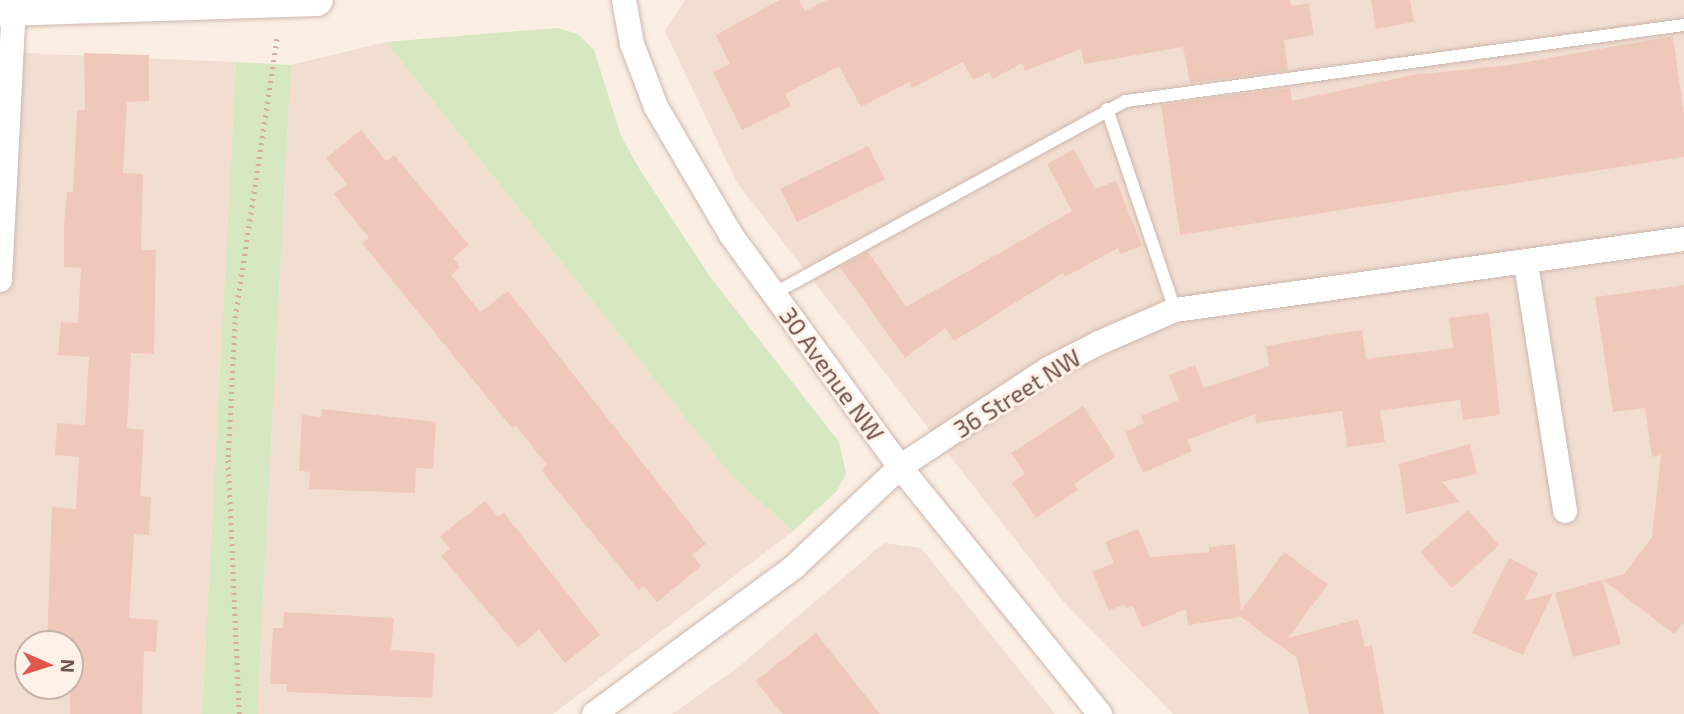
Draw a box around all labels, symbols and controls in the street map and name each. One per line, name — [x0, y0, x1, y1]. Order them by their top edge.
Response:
street label: 30 Avenue NW — [774, 301, 890, 447]
street label: 36 Street NW — [948, 343, 1086, 443]
north arrow — [14, 630, 84, 700]
text: N — [57, 659, 80, 673]

